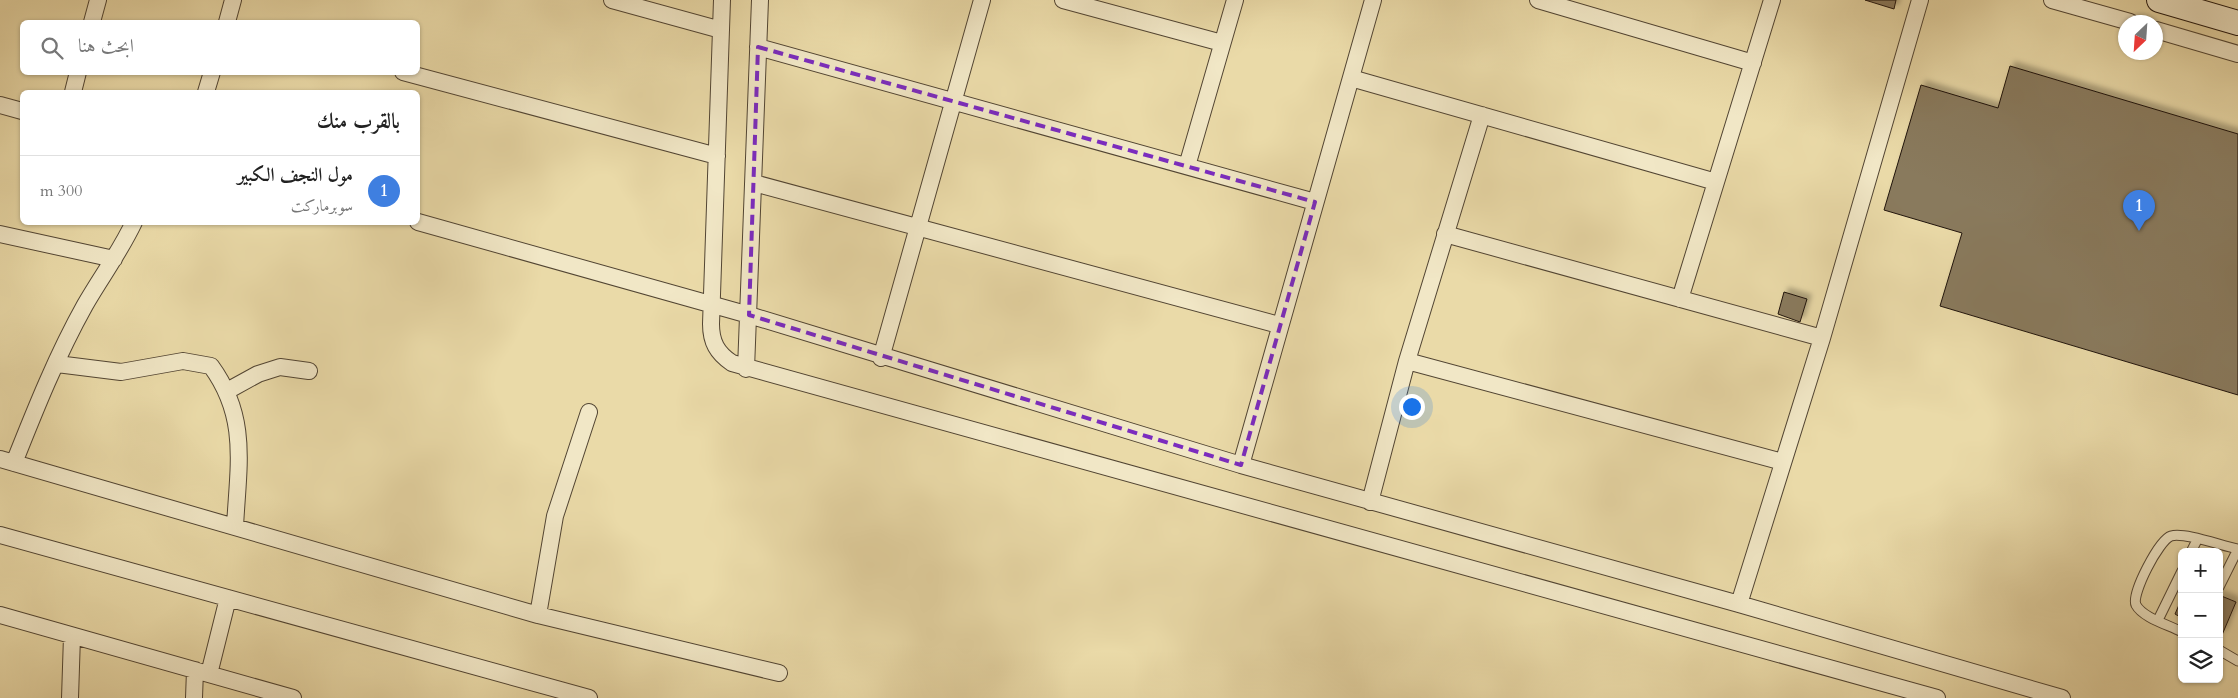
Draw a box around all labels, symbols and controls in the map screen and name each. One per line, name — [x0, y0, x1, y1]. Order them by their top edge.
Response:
north arrow — [2118, 15, 2163, 60]
search box — [20, 20, 420, 75]
text: ابحث هنا — [78, 33, 134, 59]
icon: search — [38, 34, 66, 62]
text: بالقرب منك — [317, 107, 400, 136]
text: مول النجف الكبير — [237, 162, 353, 188]
text: 300 m — [40, 180, 82, 202]
text: 1 — [380, 180, 388, 202]
pin: 1 — [2123, 190, 2155, 231]
text: سوبرماركت — [291, 195, 353, 217]
your location — [1399, 394, 1425, 420]
map controls — [2178, 548, 2223, 683]
button: + — [2178, 548, 2223, 593]
button: − — [2178, 593, 2223, 638]
button: layers — [2178, 638, 2223, 683]

